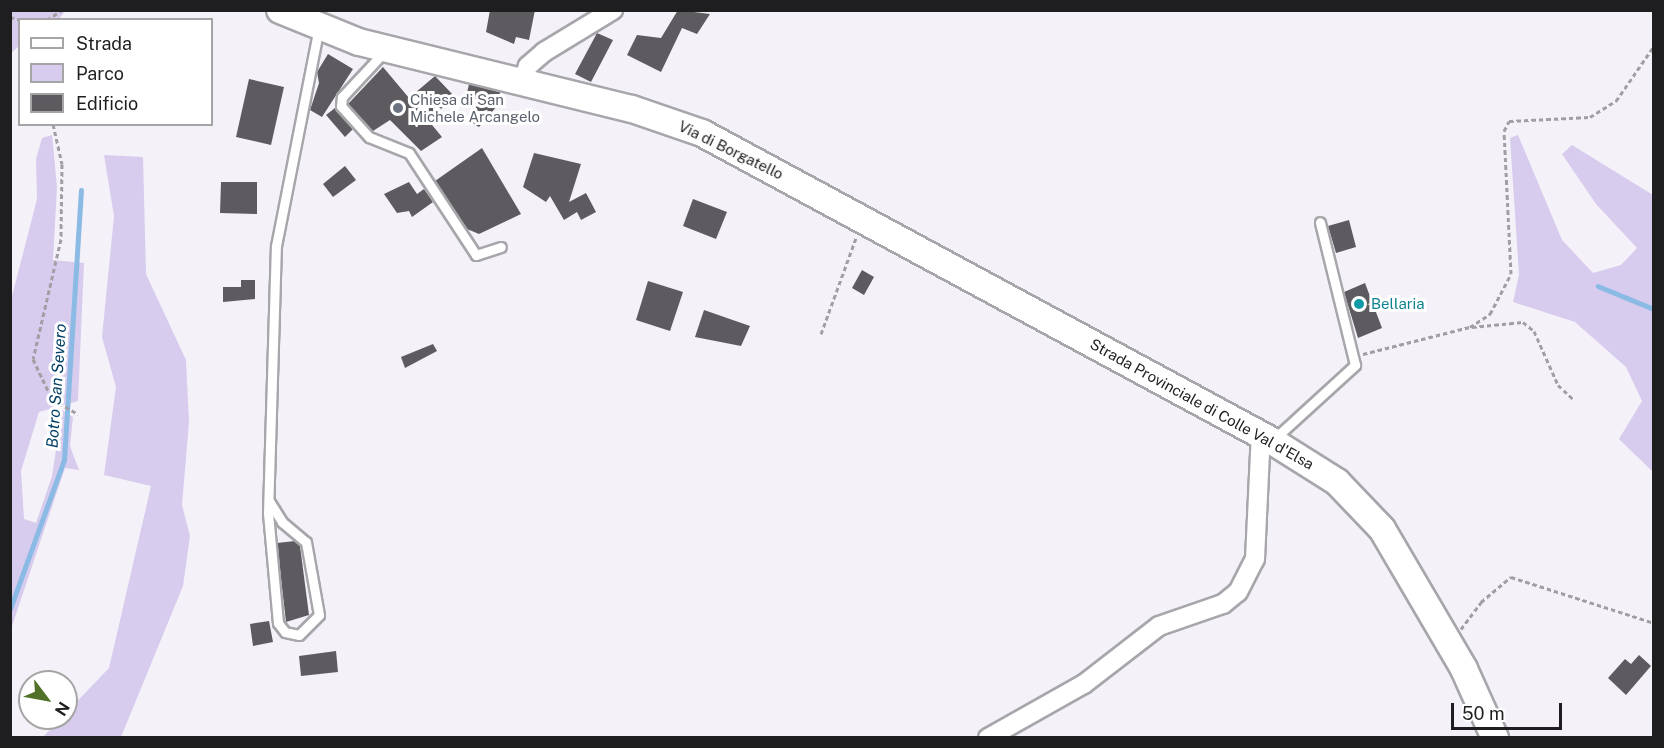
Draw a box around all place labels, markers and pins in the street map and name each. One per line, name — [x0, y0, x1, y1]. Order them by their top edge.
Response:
place label: Chiesa di San Michele Arcangelo — [410, 90, 540, 125]
marker: Chiesa di San Michele Arcangelo — [391, 101, 405, 115]
place label: Bellaria — [1371, 295, 1425, 313]
marker: Bellaria — [1352, 297, 1366, 311]

